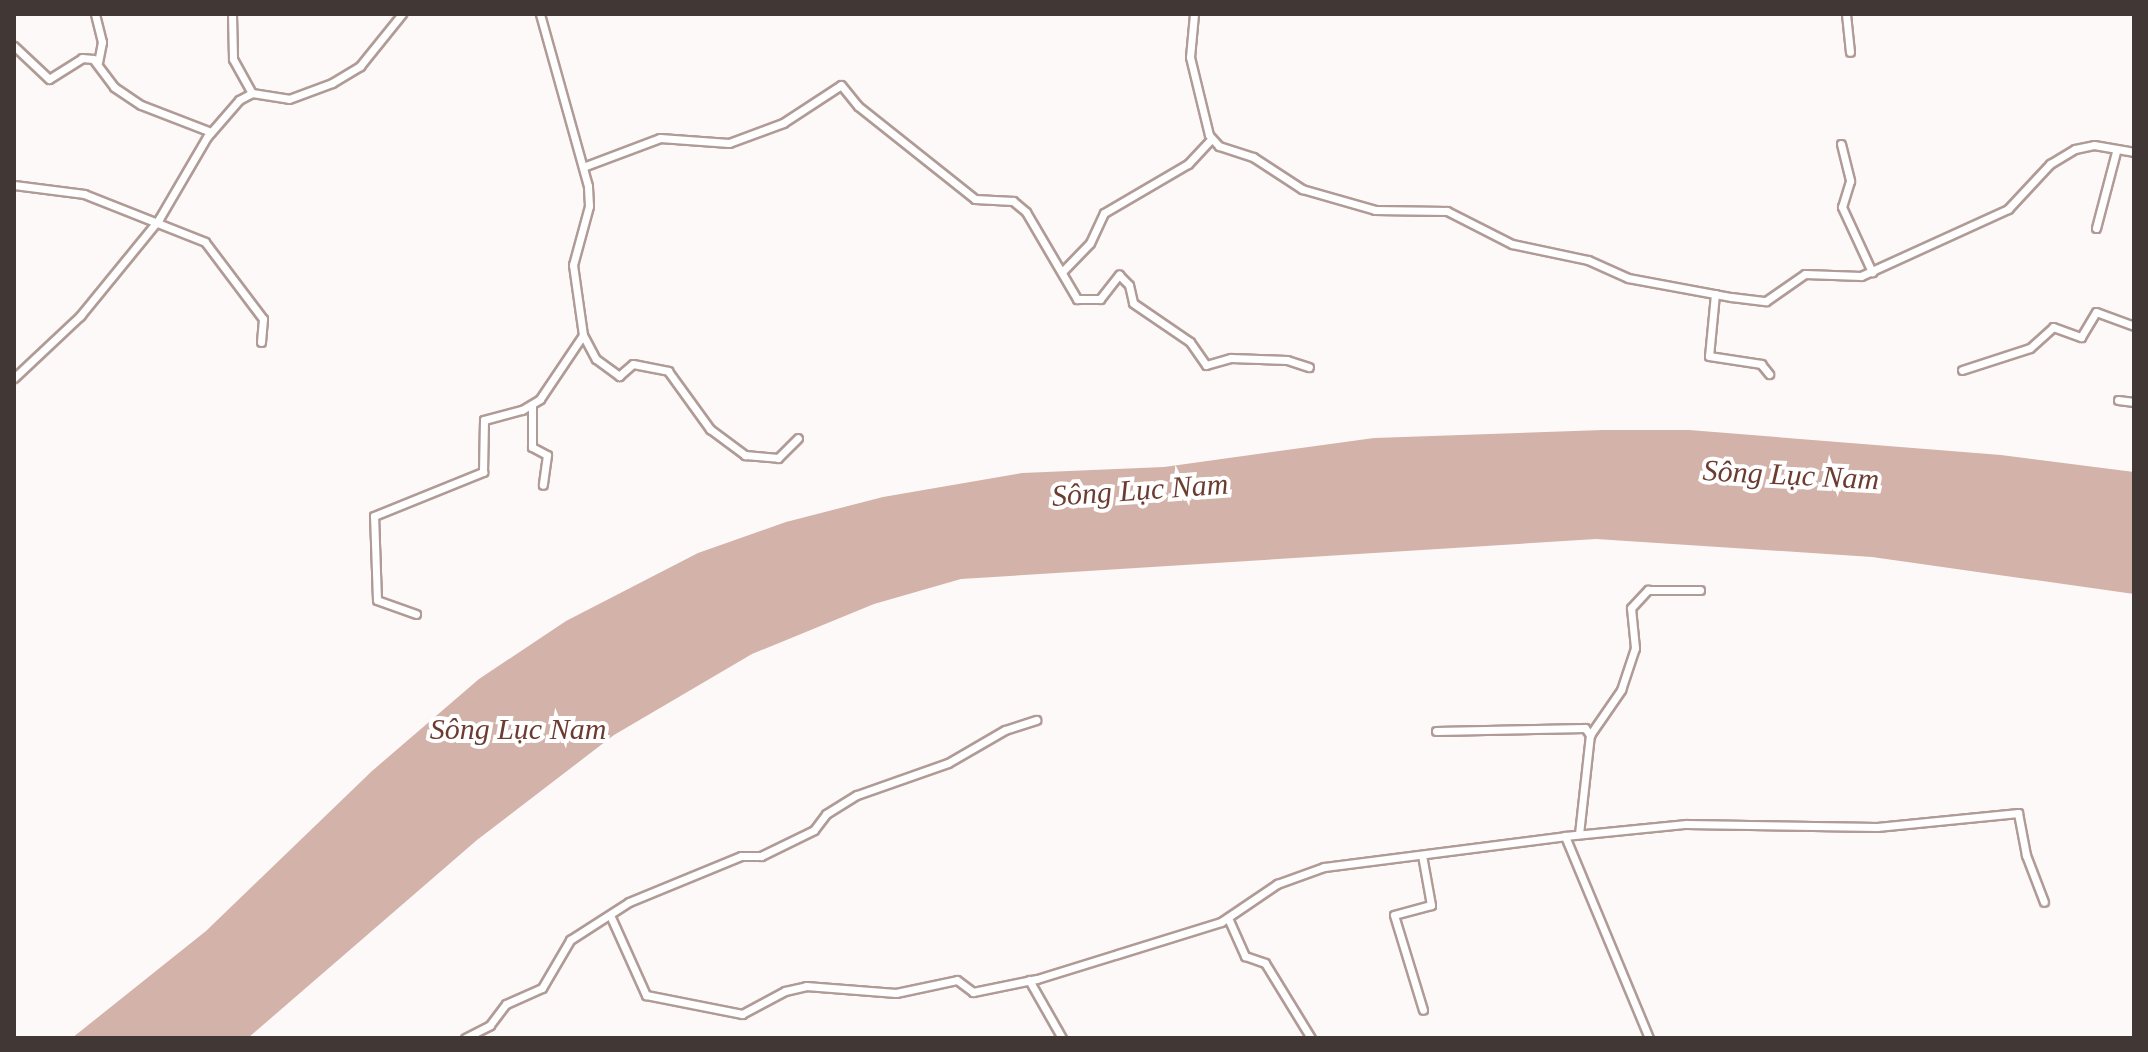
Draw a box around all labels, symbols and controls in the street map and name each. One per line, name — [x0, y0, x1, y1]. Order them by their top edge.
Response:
water label: Sông Lục Nam — [1702, 452, 1880, 498]
water label: Sông Lục Nam — [1051, 466, 1229, 514]
water label: Sông Lục Nam — [430, 711, 606, 747]

